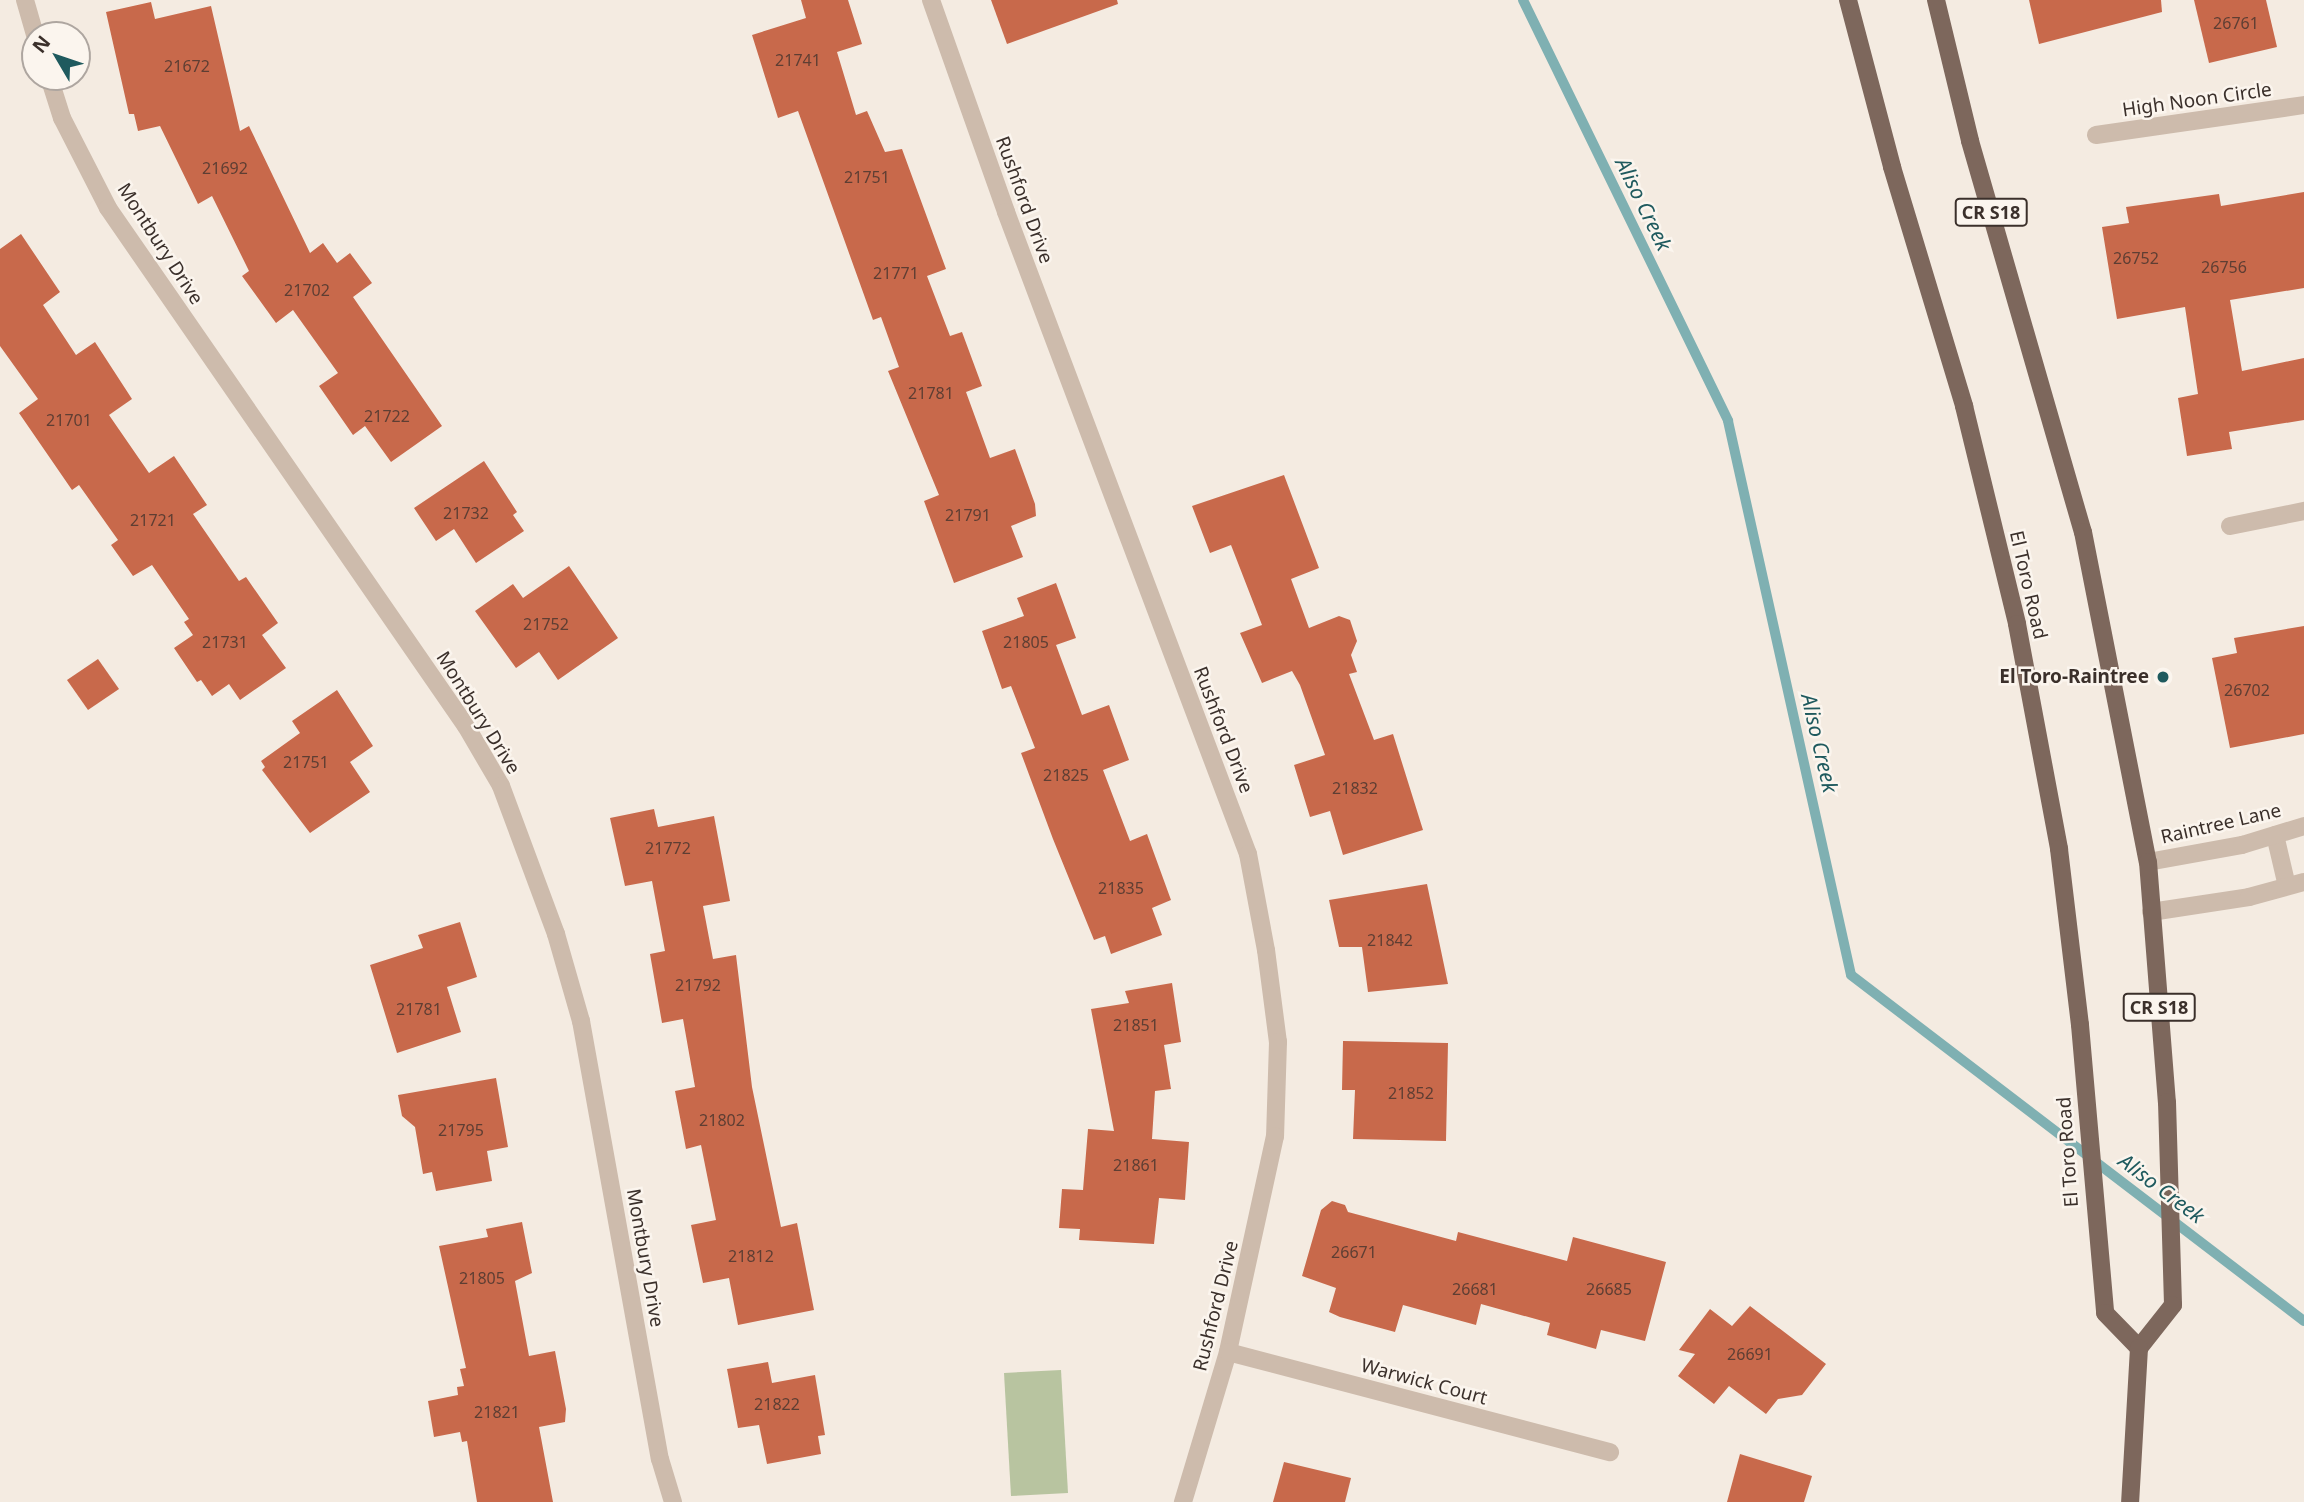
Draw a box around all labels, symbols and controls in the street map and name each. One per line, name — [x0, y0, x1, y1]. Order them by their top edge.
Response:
house number: 26761 — [2213, 13, 2259, 33]
north arrow — [21, 21, 91, 91]
text: N — [26, 30, 56, 58]
house number: 21741 — [775, 50, 821, 70]
house number: 21672 — [164, 56, 210, 76]
street label: High Noon Circle — [2121, 78, 2273, 122]
street label: Rushford Drive — [990, 133, 1058, 267]
water label: Aliso Creek — [1611, 153, 1677, 255]
house number: 21692 — [202, 158, 248, 178]
house number: 21751 — [844, 167, 890, 187]
street label: Montbury Drive — [112, 179, 208, 309]
road number: CR S18 — [1954, 197, 2028, 226]
house number: 26752 — [2113, 248, 2159, 268]
house number: 26756 — [2201, 257, 2247, 277]
house number: 21771 — [873, 263, 919, 283]
house number: 21702 — [284, 280, 330, 300]
house number: 21781 — [908, 383, 954, 403]
house number: 21722 — [364, 406, 410, 426]
house number: 21701 — [46, 410, 92, 430]
house number: 21732 — [443, 503, 489, 523]
house number: 21791 — [945, 505, 991, 525]
house number: 21721 — [130, 510, 176, 530]
street label: El Toro Road — [2004, 529, 2052, 641]
house number: 21752 — [523, 614, 569, 634]
house number: 21731 — [202, 632, 248, 652]
house number: 21805 — [1003, 632, 1049, 652]
street label: Montbury Drive — [431, 648, 525, 778]
street label: Rushford Drive — [1188, 664, 1258, 796]
place label: El Toro-Raintree — [1999, 666, 2149, 688]
marker: El Toro-Raintree — [2155, 669, 2171, 685]
house number: 26702 — [2224, 680, 2270, 700]
water label: Aliso Creek — [1796, 691, 1844, 795]
house number: 21751 — [283, 752, 329, 772]
house number: 21825 — [1043, 765, 1089, 785]
house number: 21832 — [1332, 778, 1378, 798]
street label: Raintree Lane — [2159, 799, 2283, 849]
house number: 21772 — [645, 838, 691, 858]
house number: 21835 — [1098, 878, 1144, 898]
house number: 21842 — [1367, 930, 1413, 950]
house number: 21792 — [675, 975, 721, 995]
road number: CR S18 — [2122, 992, 2196, 1022]
house number: 21781 — [396, 999, 442, 1019]
house number: 21851 — [1113, 1015, 1159, 1035]
house number: 21852 — [1388, 1083, 1434, 1103]
street label: El Toro Road — [2053, 1096, 2083, 1208]
house number: 21802 — [699, 1110, 745, 1130]
house number: 21795 — [438, 1120, 484, 1140]
water label: Aliso Creek — [2114, 1148, 2210, 1228]
house number: 21861 — [1113, 1155, 1159, 1175]
street label: Montbury Drive — [622, 1187, 668, 1329]
street label: Rushford Drive — [1189, 1238, 1243, 1374]
house number: 26671 — [1331, 1242, 1377, 1262]
house number: 21812 — [728, 1246, 774, 1266]
house number: 21805 — [459, 1268, 505, 1288]
house number: 26681 — [1452, 1279, 1498, 1299]
house number: 26685 — [1586, 1279, 1632, 1299]
house number: 26691 — [1727, 1344, 1773, 1364]
street label: Warwick Court — [1358, 1354, 1490, 1410]
house number: 21822 — [754, 1394, 800, 1414]
house number: 21821 — [474, 1402, 520, 1422]

